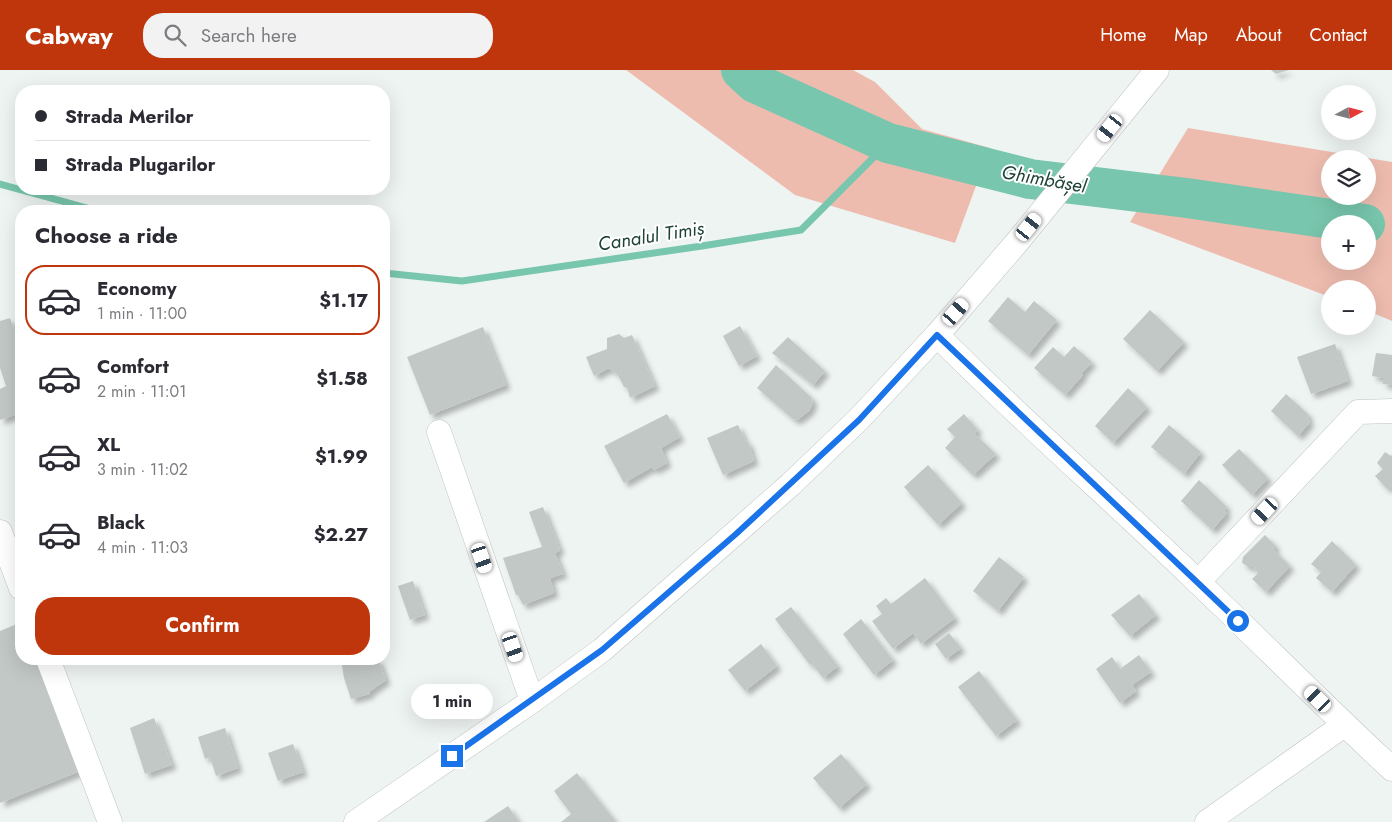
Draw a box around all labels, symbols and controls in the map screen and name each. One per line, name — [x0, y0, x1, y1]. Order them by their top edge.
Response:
search box — [143, 13, 493, 58]
text: Cabway — [25, 18, 113, 53]
icon: search — [161, 21, 189, 49]
text: Search here — [201, 22, 297, 49]
text: Home — [1100, 22, 1146, 48]
text: Map — [1174, 22, 1208, 48]
text: About — [1236, 22, 1281, 48]
text: Contact — [1309, 22, 1367, 48]
north arrow — [1321, 85, 1376, 140]
map controls — [1321, 85, 1376, 335]
text: Strada Merilor — [65, 103, 194, 130]
car — [1094, 112, 1125, 144]
button: layers — [1321, 150, 1376, 205]
text: Strada Plugarilor — [65, 151, 216, 178]
water label: Ghimbășel — [1000, 158, 1089, 200]
car — [1013, 211, 1044, 243]
water label: Canalul Timiș — [596, 214, 707, 258]
button: + — [1321, 215, 1376, 270]
text: Choose a ride — [35, 219, 178, 251]
text: Economy — [97, 275, 177, 302]
icon: car — [37, 278, 82, 323]
button: − — [1321, 280, 1376, 335]
text: $1.17 — [319, 287, 368, 314]
car — [940, 296, 971, 328]
text: 1 min · 11:00 — [97, 302, 187, 325]
text: Comfort — [97, 353, 169, 380]
icon: car — [37, 356, 82, 401]
text: $1.58 — [316, 365, 368, 392]
text: 2 min · 11:01 — [97, 380, 186, 403]
text: XL — [97, 431, 120, 458]
icon: car — [37, 434, 82, 479]
text: $1.99 — [315, 443, 368, 470]
text: 3 min · 11:02 — [97, 458, 188, 481]
car — [1249, 495, 1280, 527]
text: Black — [97, 509, 145, 536]
icon: car — [37, 512, 82, 557]
text: $2.27 — [314, 521, 368, 548]
text: 4 min · 11:03 — [97, 536, 188, 559]
car — [470, 541, 493, 575]
button: Confirm — [35, 597, 370, 655]
route start — [1227, 610, 1249, 632]
car — [501, 630, 524, 664]
car — [1302, 683, 1334, 715]
callout: 1 min — [411, 684, 493, 718]
text: 1 min — [432, 690, 472, 713]
route end — [441, 745, 463, 767]

